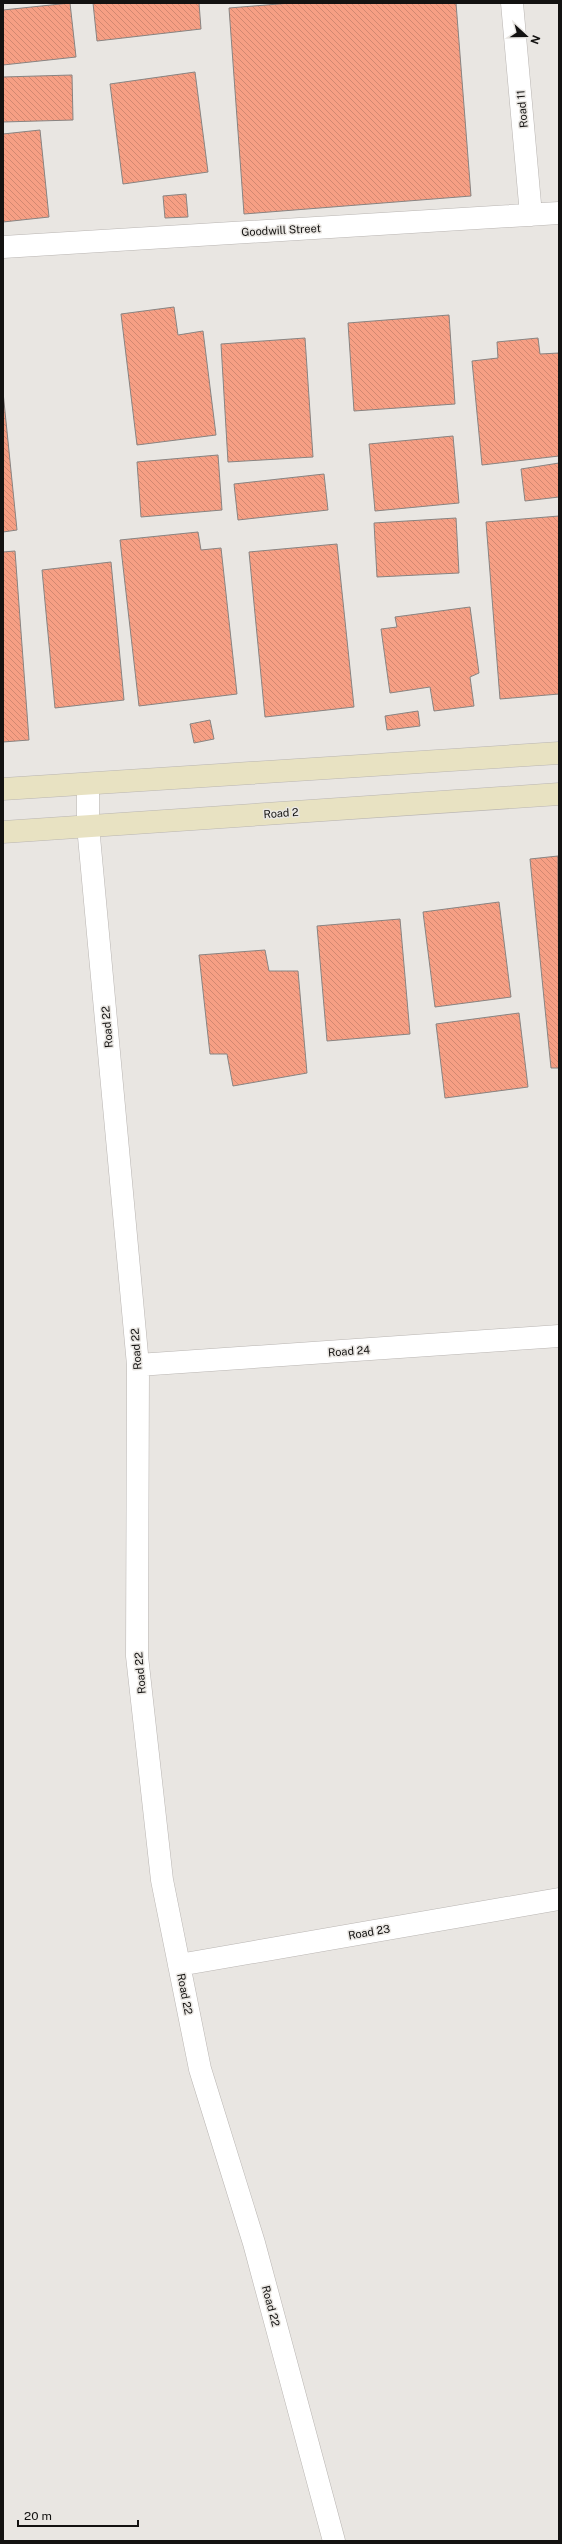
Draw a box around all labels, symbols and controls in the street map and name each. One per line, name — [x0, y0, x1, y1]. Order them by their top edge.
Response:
north arrow — [506, 16, 546, 56]
text: N — [528, 33, 542, 46]
street label: Road 11 — [514, 90, 530, 128]
street label: Goodwill Street — [241, 222, 321, 238]
street label: Road 2 — [263, 806, 299, 820]
street label: Road 22 — [99, 1005, 115, 1048]
street label: Road 22 — [129, 1327, 143, 1370]
street label: Road 24 — [328, 1344, 371, 1358]
street label: Road 22 — [132, 1651, 148, 1694]
street label: Road 23 — [347, 1922, 391, 1942]
street label: Road 22 — [175, 1972, 195, 2016]
street label: Road 22 — [260, 2284, 282, 2328]
scale bar — [18, 2502, 138, 2528]
text: 20 m — [24, 2509, 52, 2523]

